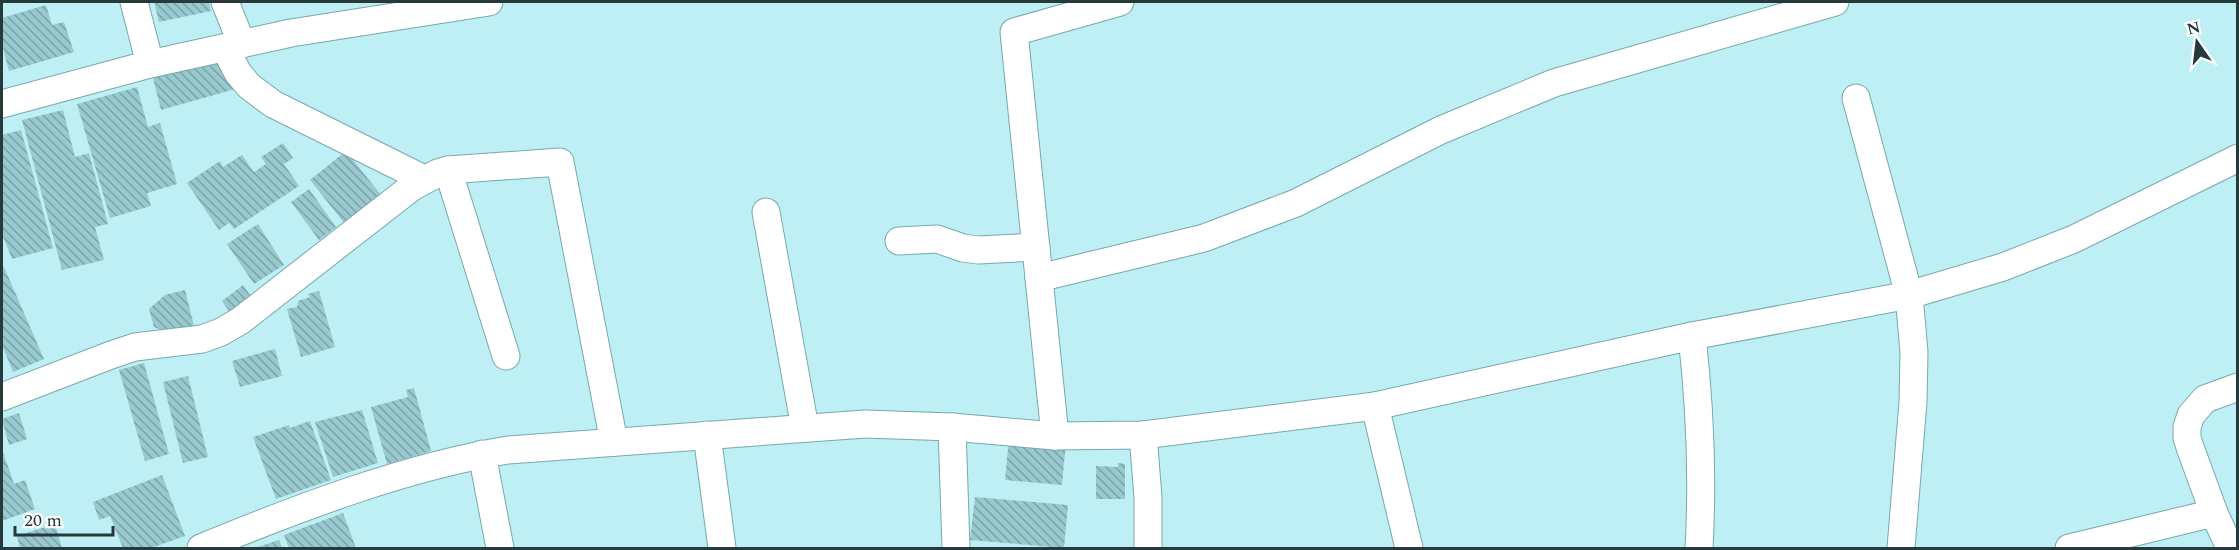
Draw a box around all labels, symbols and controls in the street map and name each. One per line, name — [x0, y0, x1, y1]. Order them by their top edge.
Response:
north arrow — [2167, 12, 2227, 72]
text: N — [2184, 15, 2203, 42]
scale bar — [15, 499, 112, 537]
text: 20 m — [24, 507, 62, 534]

